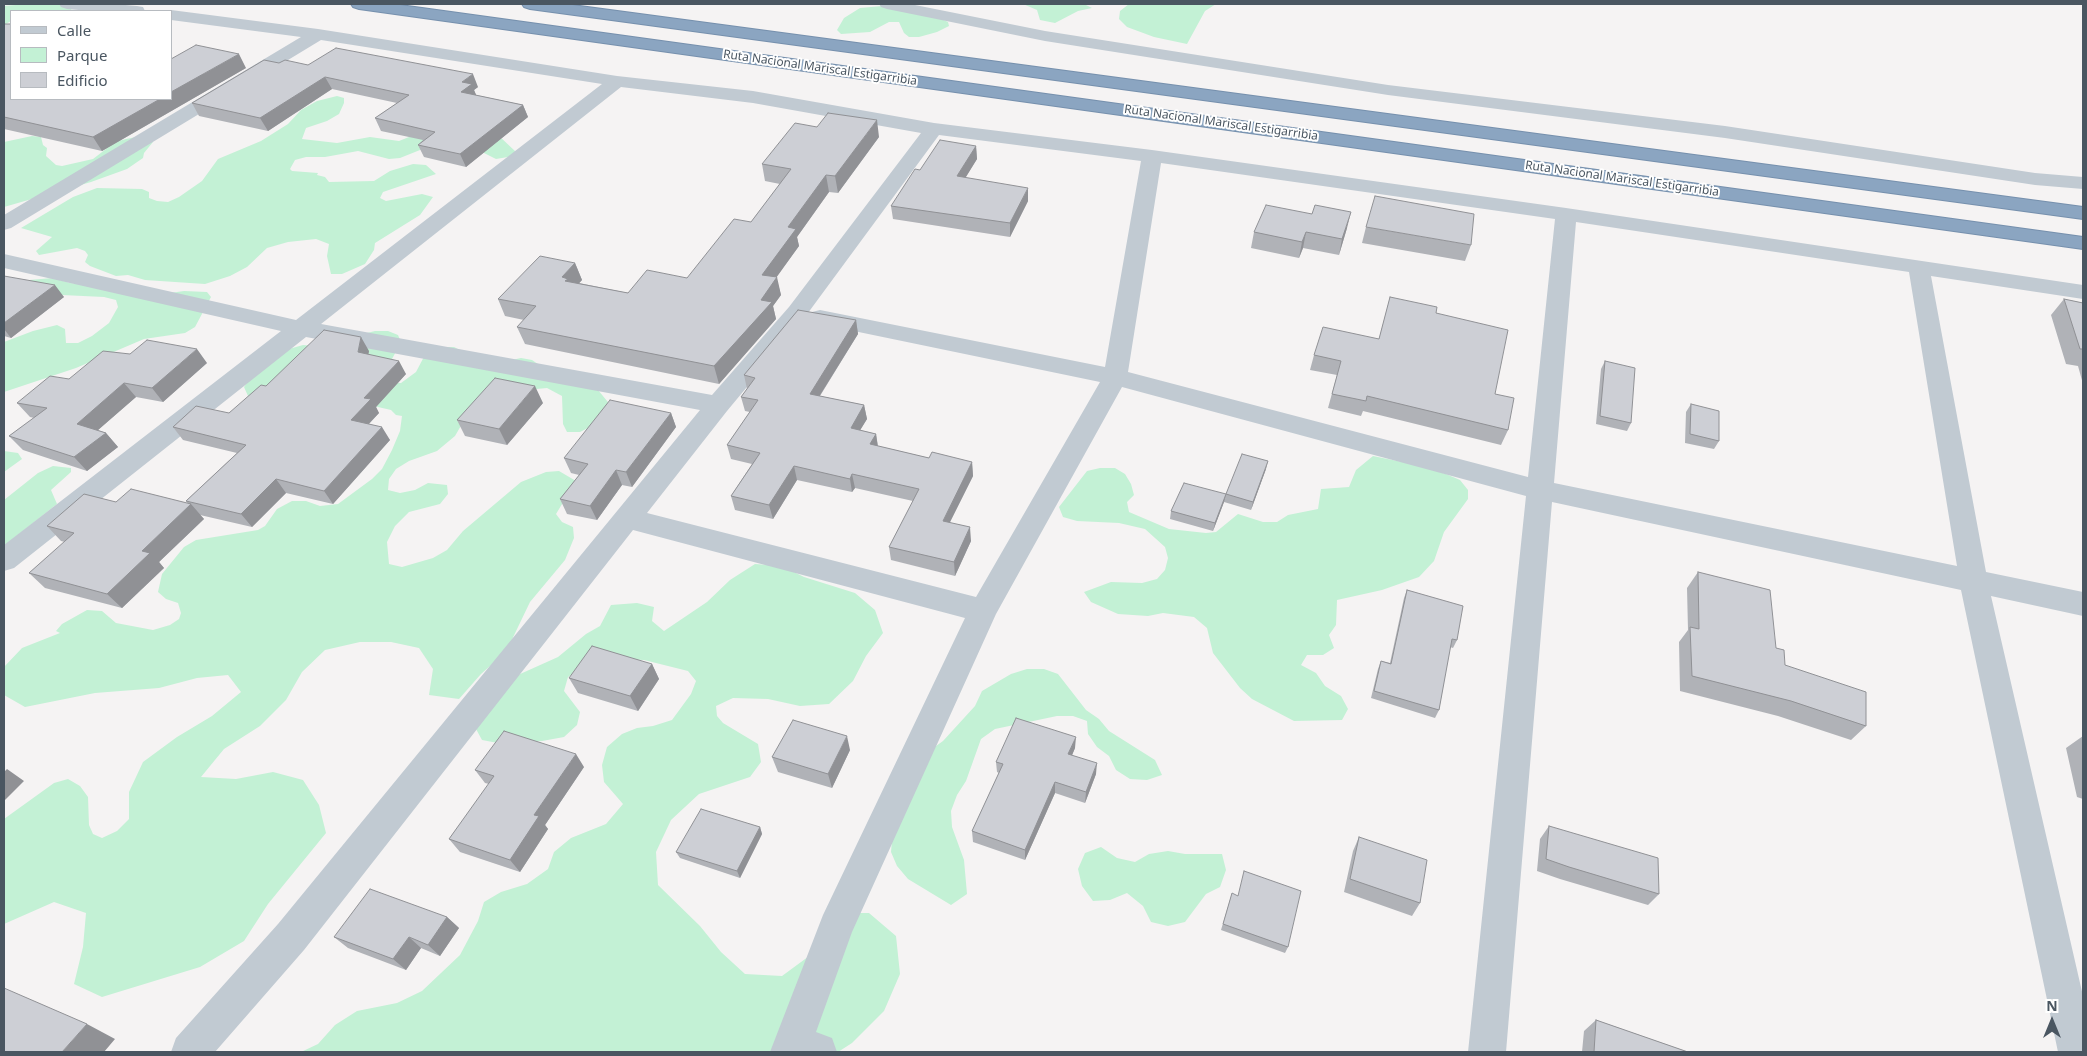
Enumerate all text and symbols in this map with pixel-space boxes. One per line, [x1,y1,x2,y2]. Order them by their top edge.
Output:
legend [10,10,172,100]
text: Calle [57,20,91,40]
text: Parque [57,45,107,65]
street label: Ruta Nacional Mariscal Estigarribia [722,47,918,89]
text: Edificio [57,70,108,90]
street label: Ruta Nacional Mariscal Estigarribia [1123,102,1319,144]
street label: Ruta Nacional Mariscal Estigarribia [1524,158,1720,200]
north arrow [2027,996,2077,1046]
text: N [2046,996,2058,1015]

